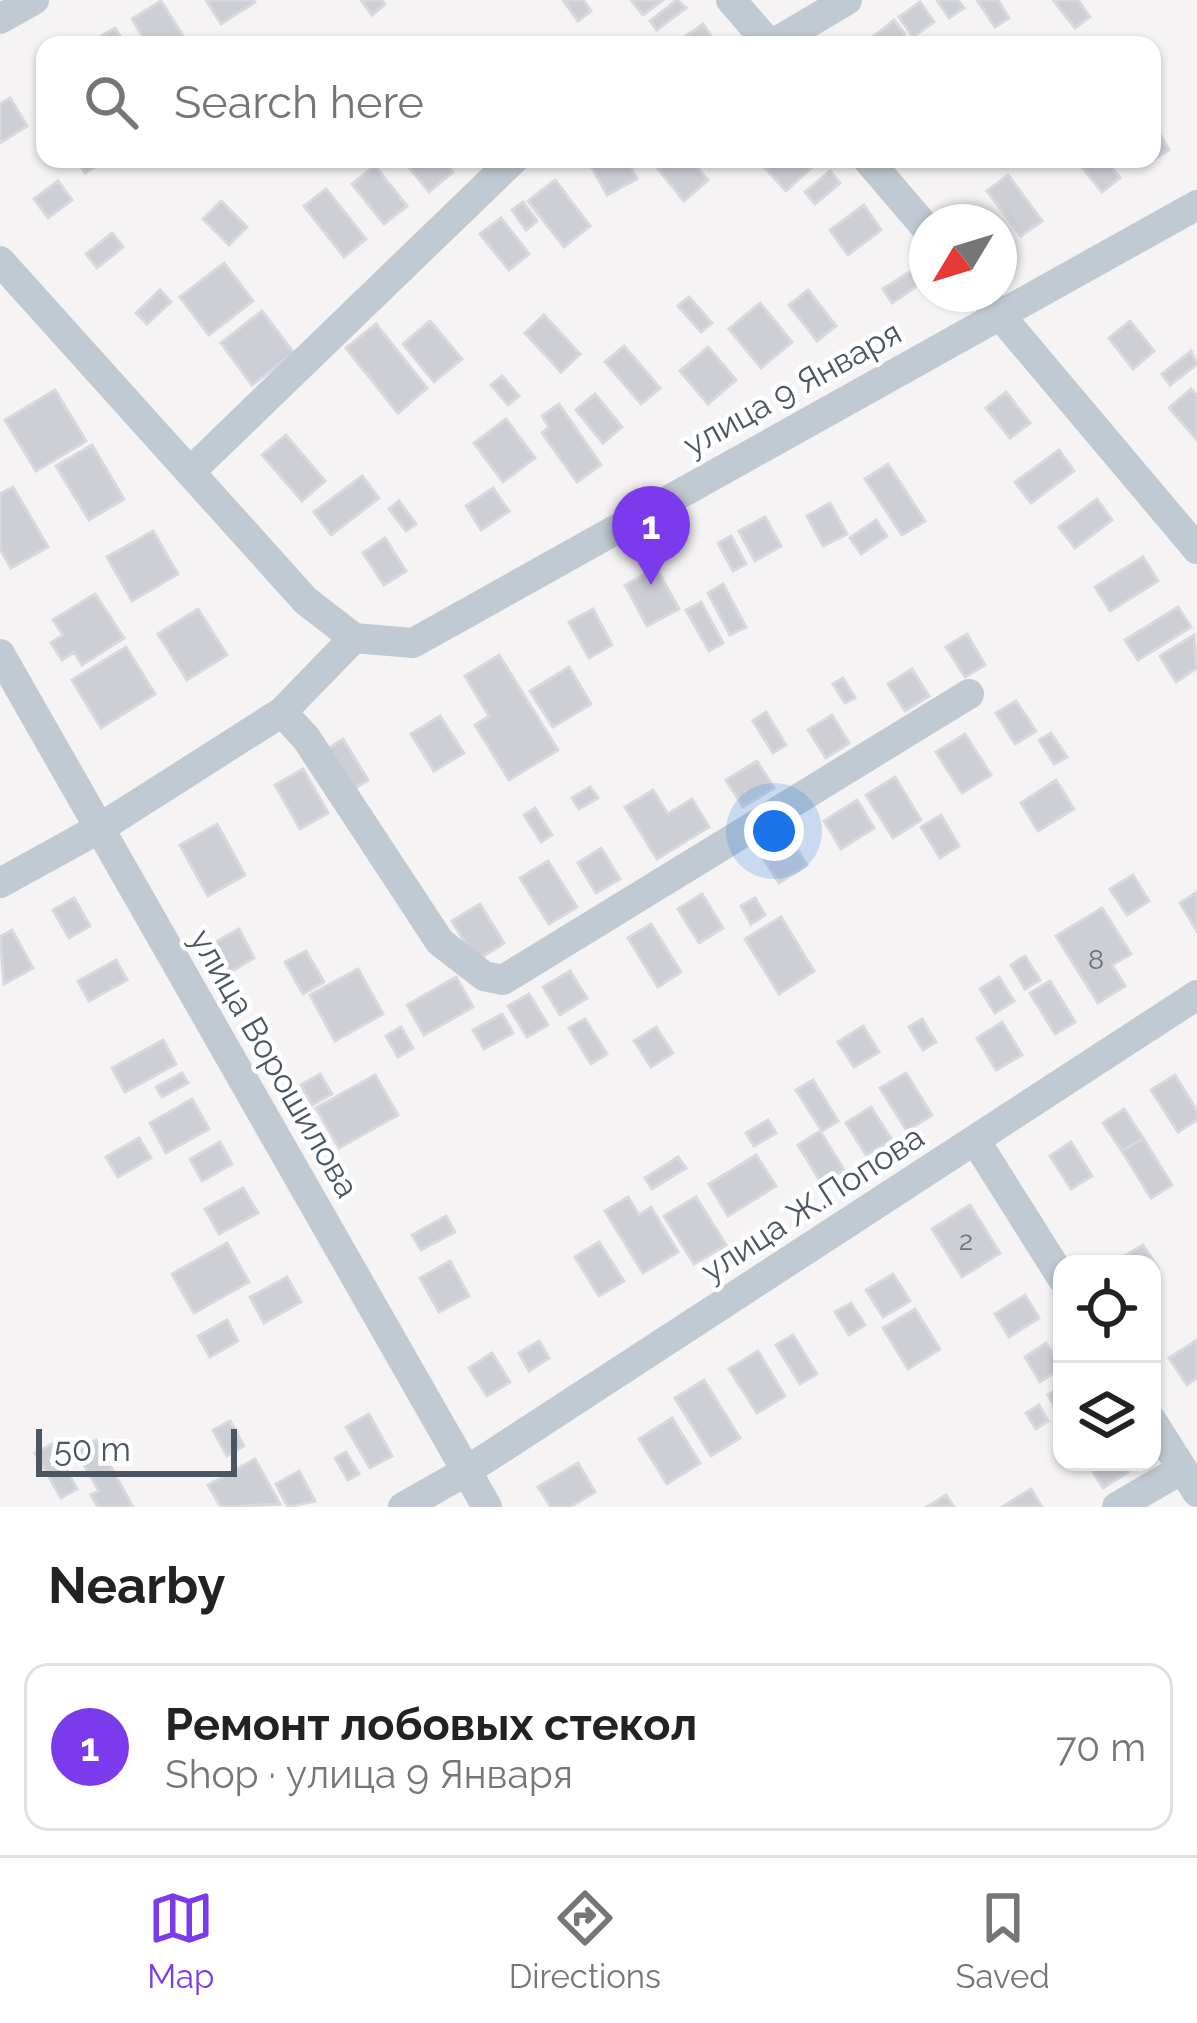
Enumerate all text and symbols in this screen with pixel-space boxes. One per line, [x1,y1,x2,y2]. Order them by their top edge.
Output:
search box [36,36,1161,168]
icon: search [78,69,144,135]
text: Search here [174,76,424,129]
north arrow [909,204,1017,312]
street label: улица 9 Января [677,313,908,464]
pin: 1 [612,486,690,585]
your location [744,801,804,861]
street label: улица Ворошилова [182,922,367,1204]
house number: 8 [1088,944,1104,975]
street label: улица Ж.Попова [694,1117,931,1290]
house number: 2 [959,1225,973,1256]
map controls [1053,1255,1161,1471]
button: locate [1053,1255,1161,1363]
button: layers [1053,1363,1161,1471]
scale bar [36,1423,237,1476]
text: 50 m [54,1430,131,1469]
text: Nearby [48,1555,225,1615]
text: Ремонт лобовых стекол [165,1698,697,1751]
text: 1 [80,1724,100,1770]
text: 70 m [1056,1724,1146,1770]
text: Shop · улица 9 Января [165,1751,573,1797]
tab: Map [147,1885,214,1996]
tab: Directions [509,1885,661,1996]
tab: Saved [955,1885,1050,1996]

